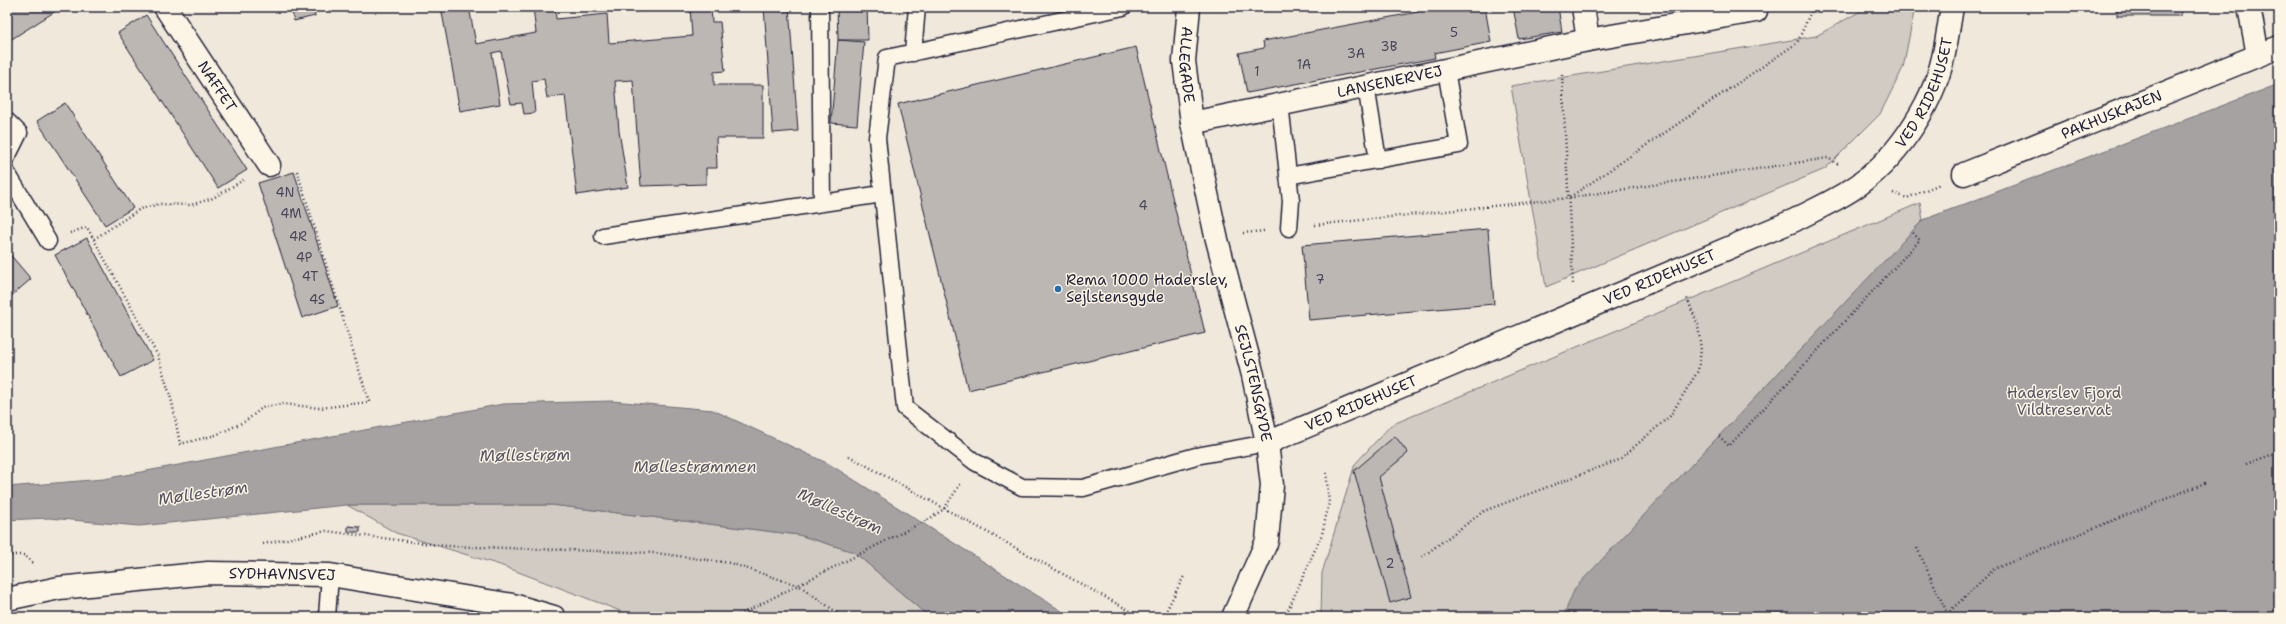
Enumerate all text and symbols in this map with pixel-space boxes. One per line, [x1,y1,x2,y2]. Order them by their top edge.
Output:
house number: 5 [1450,24,1458,41]
street label: ALLEGADE [1174,26,1199,104]
street label: VED RIDEHUSET [1891,36,1957,152]
house number: 3B [1381,38,1398,55]
house number: 3A [1347,45,1365,62]
house number: 1A [1297,56,1311,73]
street label: NAFFET [193,57,241,116]
street label: LANSENERVEJ [1335,61,1444,102]
house number: 1 [1254,63,1260,80]
street label: PAKHUSKAJEN [2058,85,2165,144]
house number: 4N [275,184,295,201]
house number: 4 [1138,197,1148,214]
house number: 4M [280,205,302,222]
house number: 4R [289,228,307,245]
street label: VED RIDEHUSET [1600,245,1719,310]
house number: 4P [296,249,312,266]
house number: 4T [302,268,318,285]
place label: Rema 1000 Haderslev, Sejlstensgyde [1066,270,1228,307]
house number: 7 [1315,271,1325,288]
marker: Rema 1000 Haderslev, Sejlstensgyde [1053,284,1063,294]
house number: 4S [309,291,325,308]
street label: SEJLSTENSGYDE [1230,322,1276,444]
street label: VED RIDEHUSET [1302,371,1420,436]
park label: Haderslev Fjord Vildtreservat [2007,383,2122,420]
water label: Møllestrøm [480,444,570,466]
water label: Møllestrømmen [633,456,757,477]
water label: Møllestrøm [157,476,249,510]
water label: Møllestrøm [794,483,886,539]
house number: 2 [1385,555,1395,572]
street label: SYDHAVNSVEJ [229,563,337,586]

